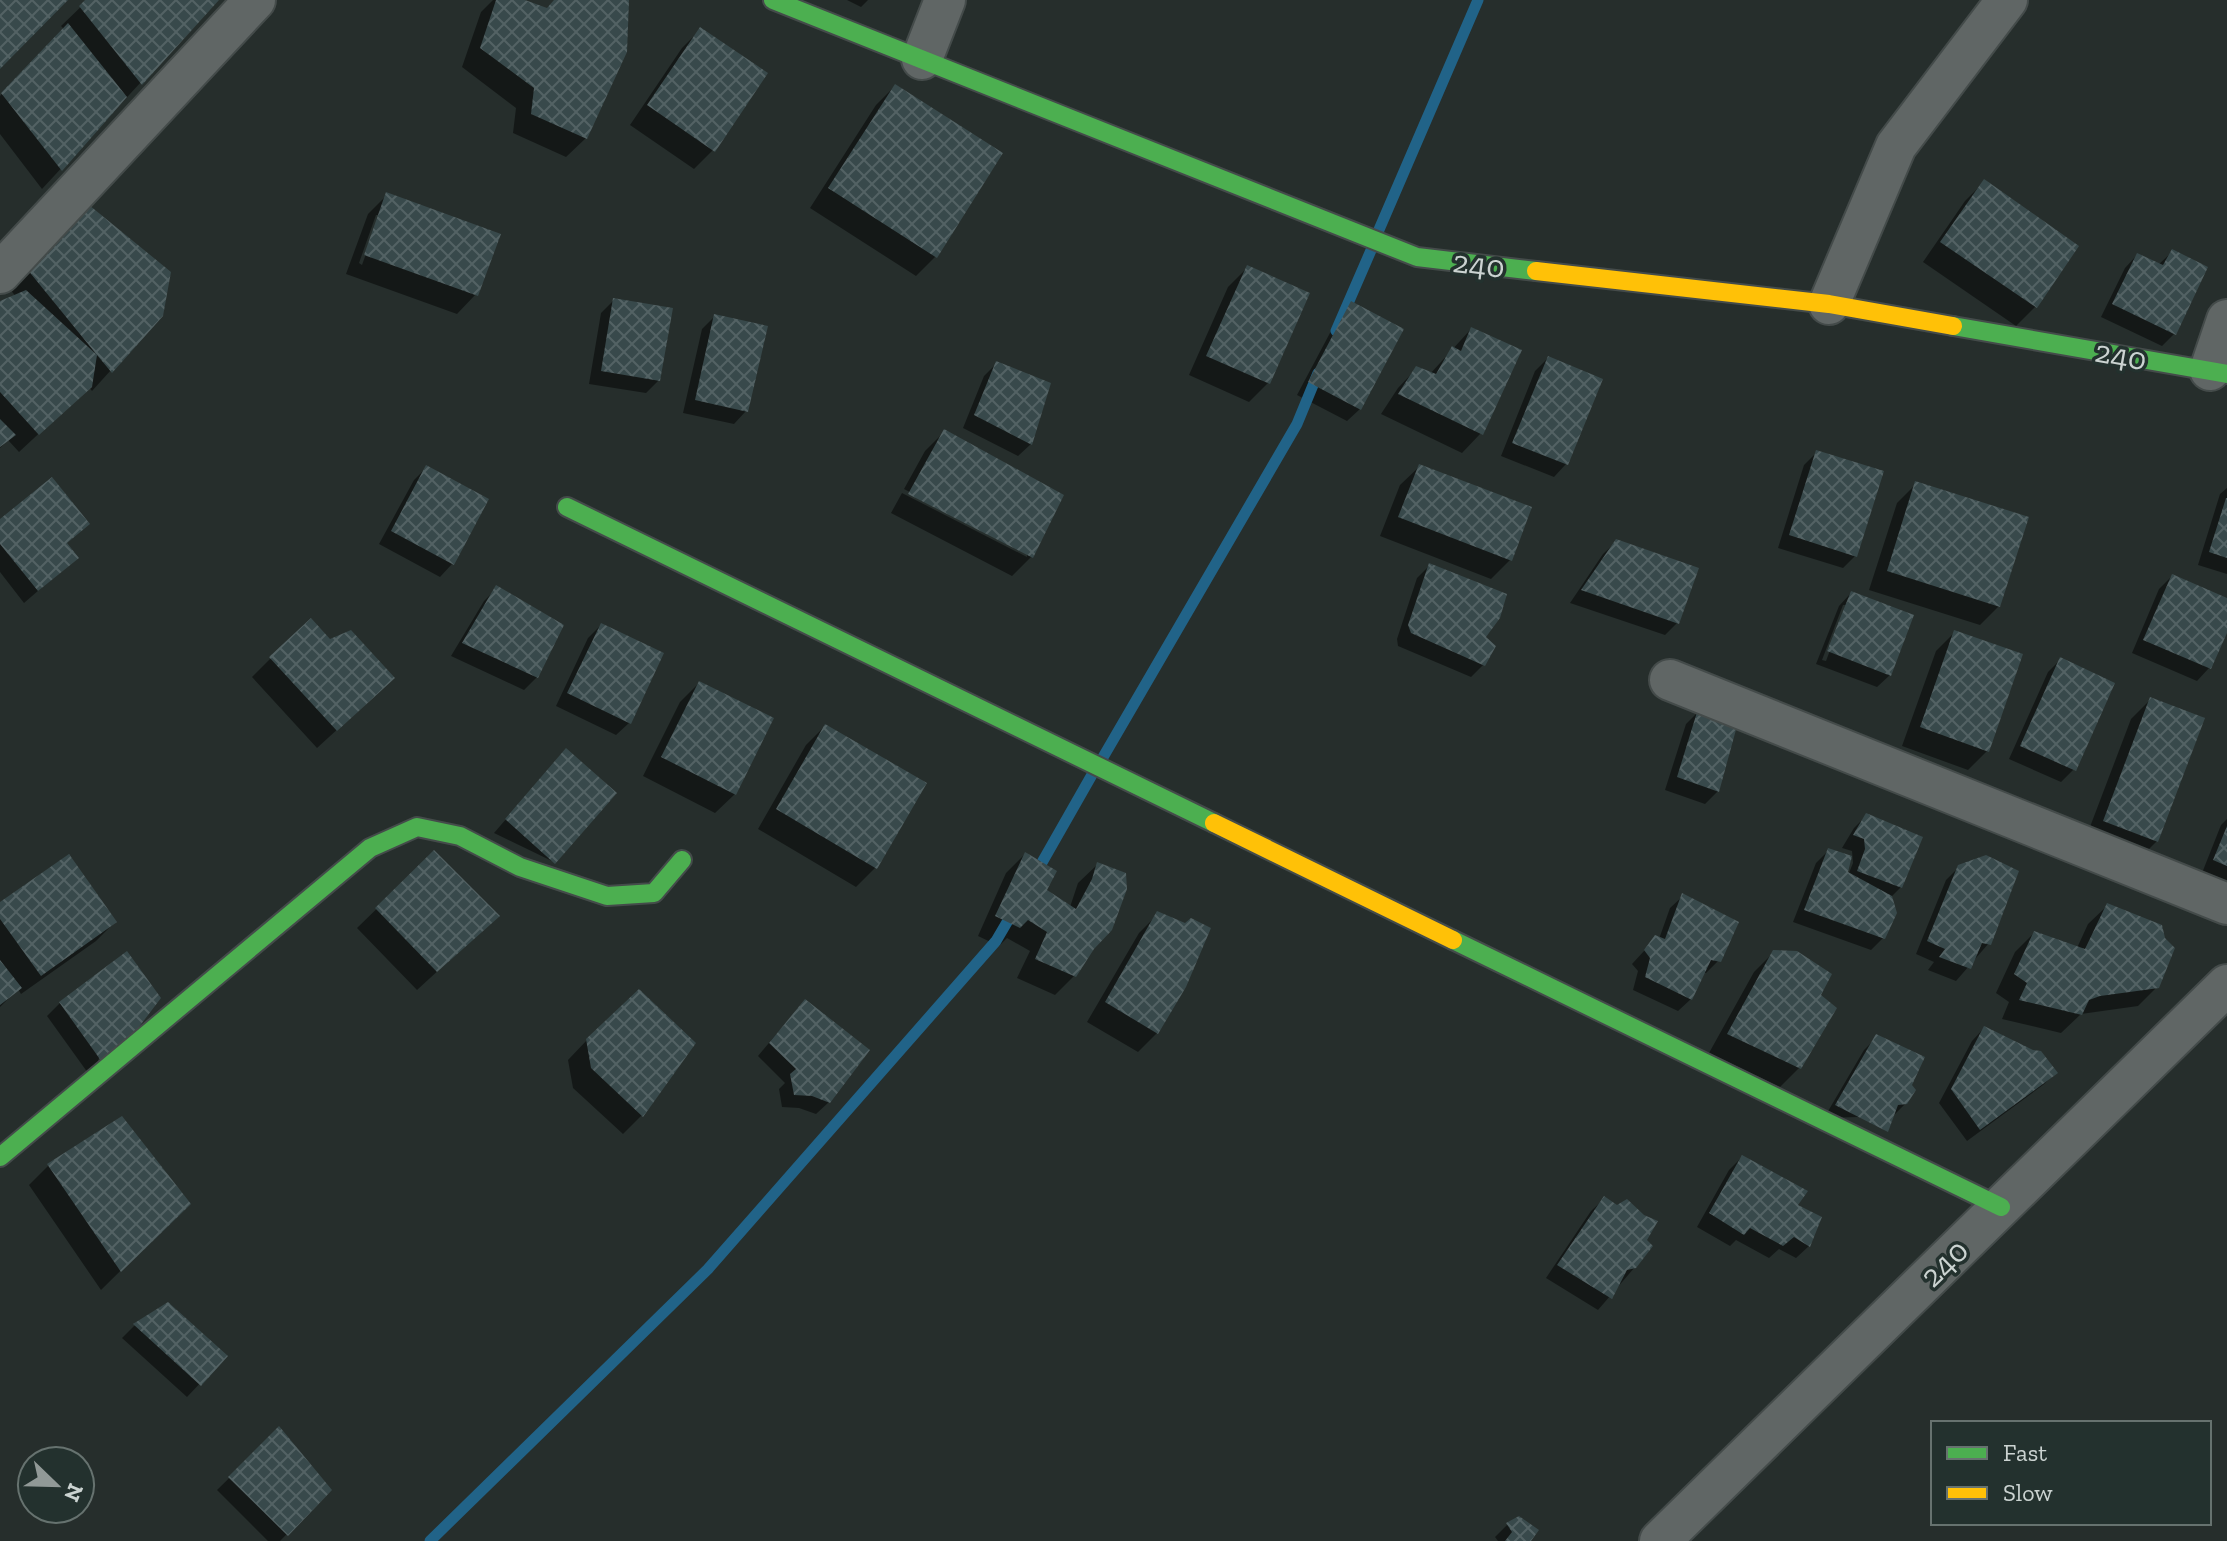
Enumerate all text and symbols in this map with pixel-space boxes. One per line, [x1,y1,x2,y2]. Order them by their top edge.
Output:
street label: 240 [1451,242,1507,286]
street label: 240 [2092,332,2150,378]
street label: 240 [1912,1231,1976,1295]
legend [1931,1421,2211,1525]
text: Fast [2003,1438,2047,1467]
north arrow [16,1445,96,1525]
text: Slow [2003,1478,2053,1507]
text: N [58,1480,90,1506]

